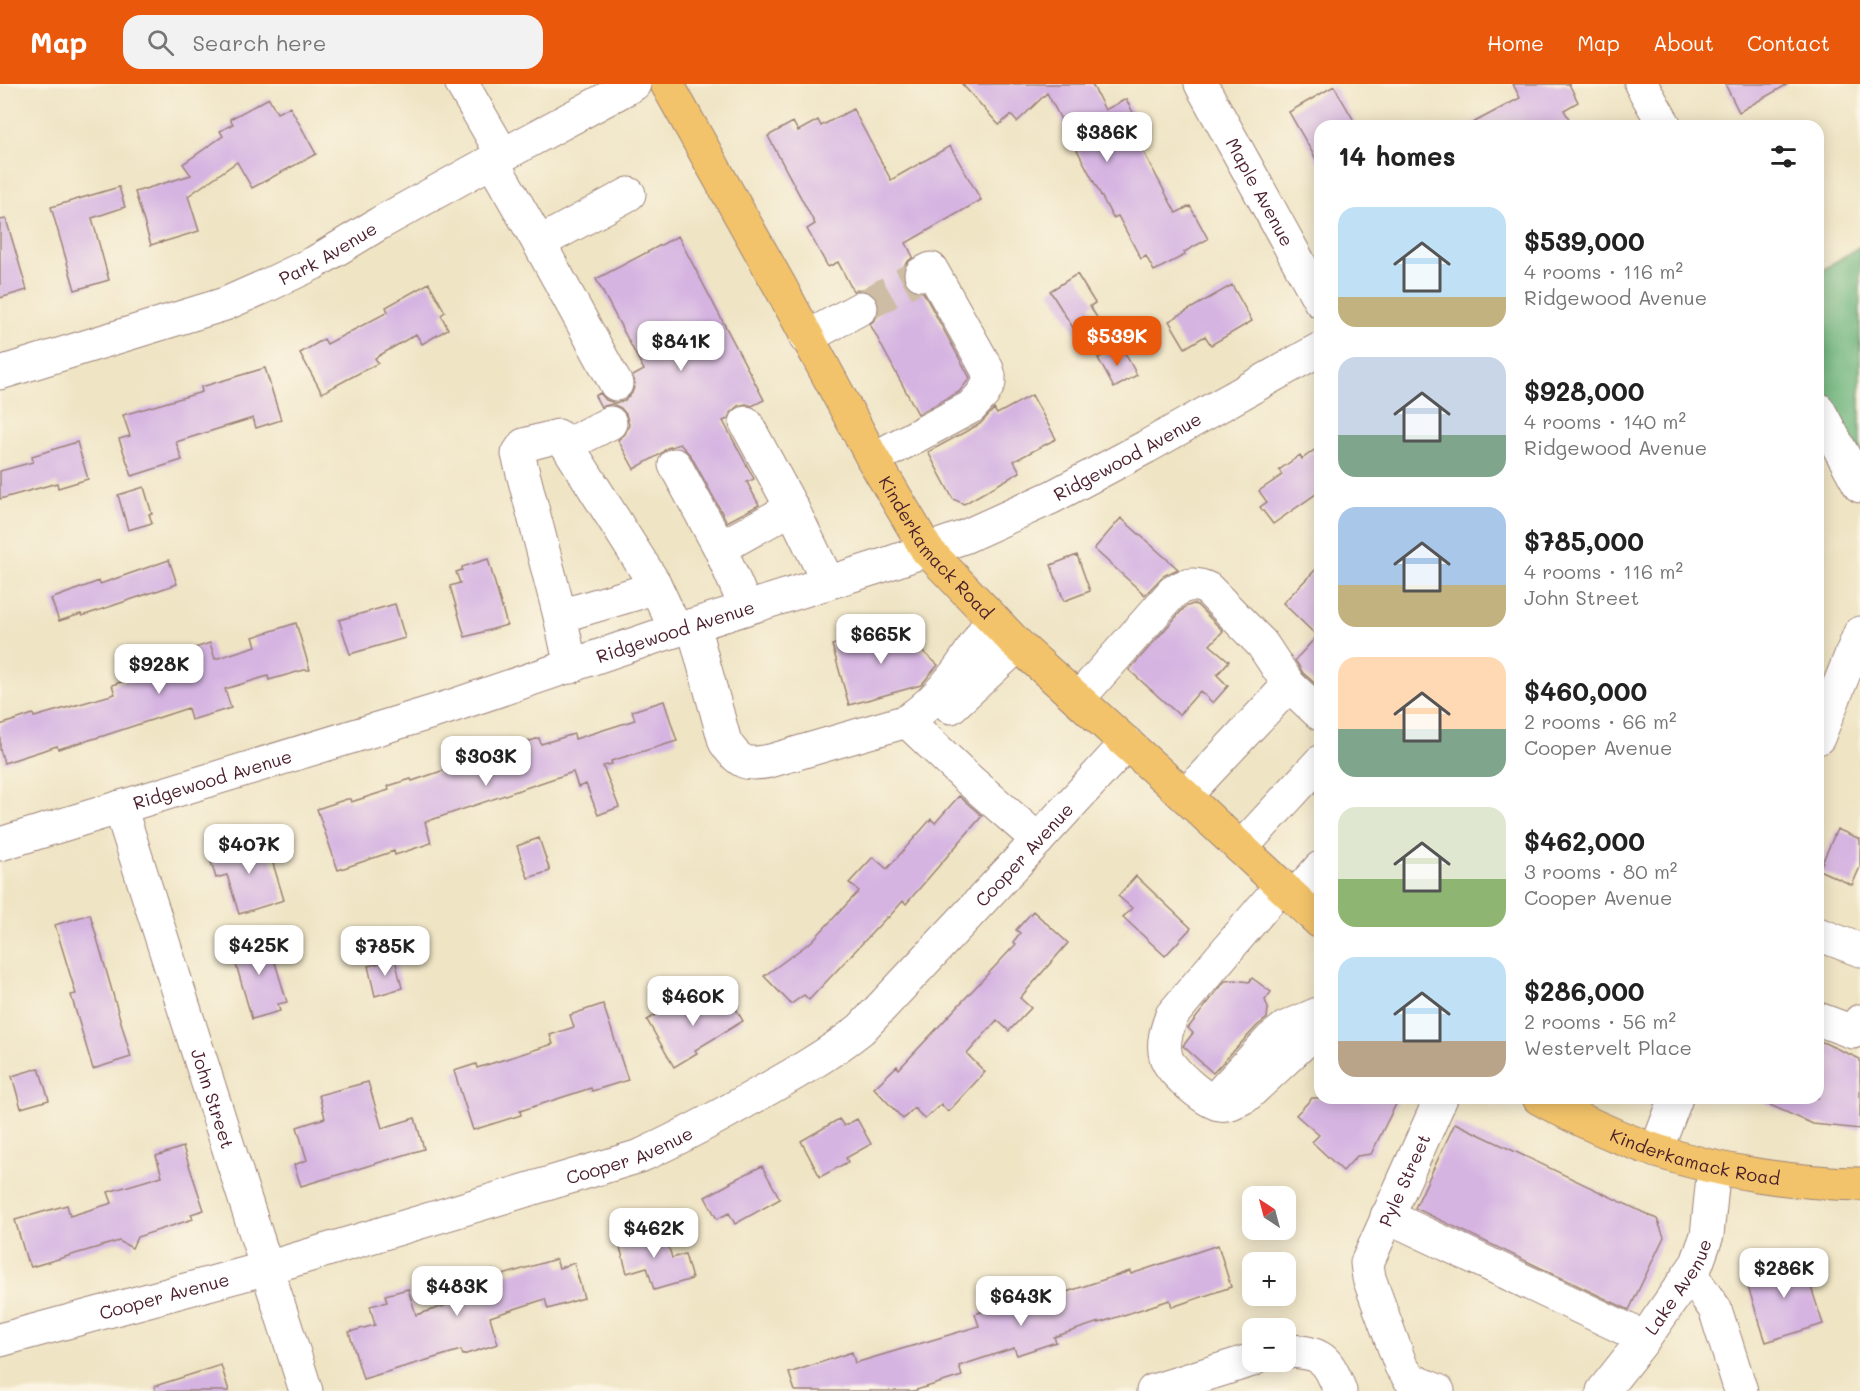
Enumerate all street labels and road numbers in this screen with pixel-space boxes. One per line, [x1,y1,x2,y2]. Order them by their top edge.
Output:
street label: Maple Avenue [1221,133,1300,250]
street label: Park Avenue [275,216,381,290]
street label: Ridgewood Avenue [1049,406,1206,506]
street label: Kinderkamack Road [874,471,999,624]
street label: Ridgewood Avenue [593,595,757,668]
street label: Ridgewood Avenue [130,744,295,815]
street label: Cooper Avenue [970,797,1078,912]
street label: John Street [186,1045,240,1152]
street label: Cooper Avenue [563,1121,697,1190]
street label: Kinderkamack Road [1607,1122,1782,1190]
street label: Pyle Street [1373,1130,1435,1230]
street label: Lake Avenue [1639,1236,1717,1339]
street label: Cooper Avenue [96,1267,232,1325]

